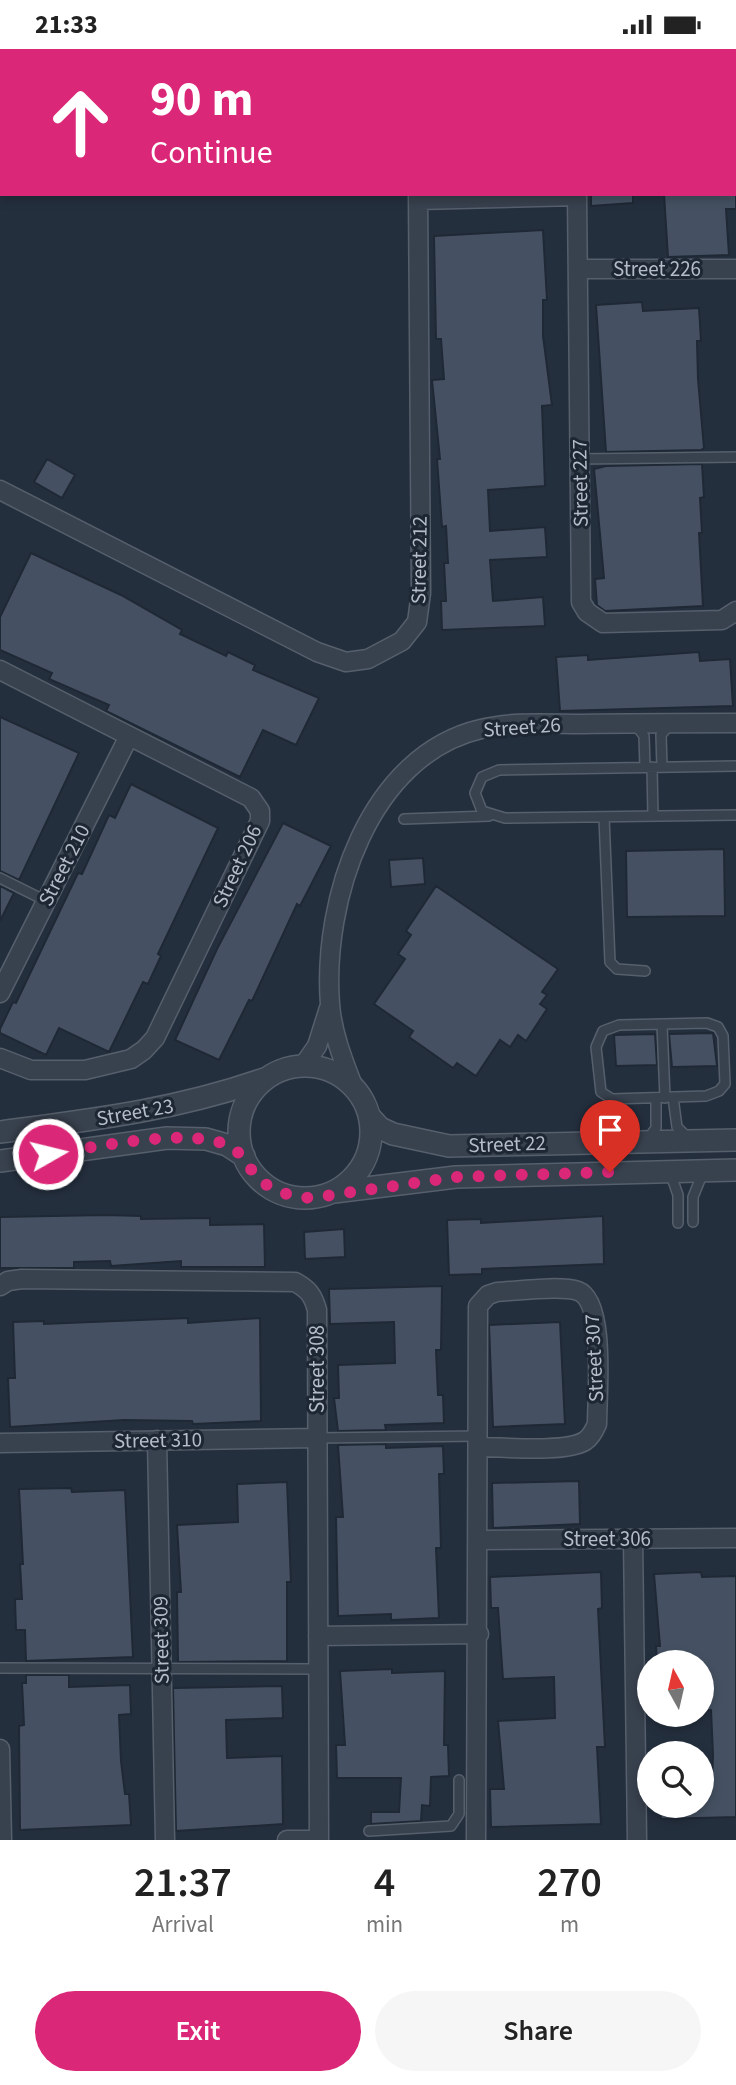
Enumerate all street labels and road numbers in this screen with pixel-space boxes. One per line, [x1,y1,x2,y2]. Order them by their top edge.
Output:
street label: Street 226 [613,254,701,284]
street label: Street 227 [564,439,596,527]
street label: Street 212 [403,516,435,604]
street label: Street 26 [482,709,562,745]
street label: Street 210 [31,819,97,911]
street label: Street 206 [205,820,269,912]
street label: Street 23 [94,1090,176,1134]
street label: Street 22 [468,1128,546,1160]
street label: Street 307 [577,1313,611,1403]
street label: Street 308 [302,1325,332,1413]
street label: Street 310 [114,1424,202,1456]
street label: Street 306 [563,1524,651,1554]
street label: Street 309 [145,1596,177,1684]

